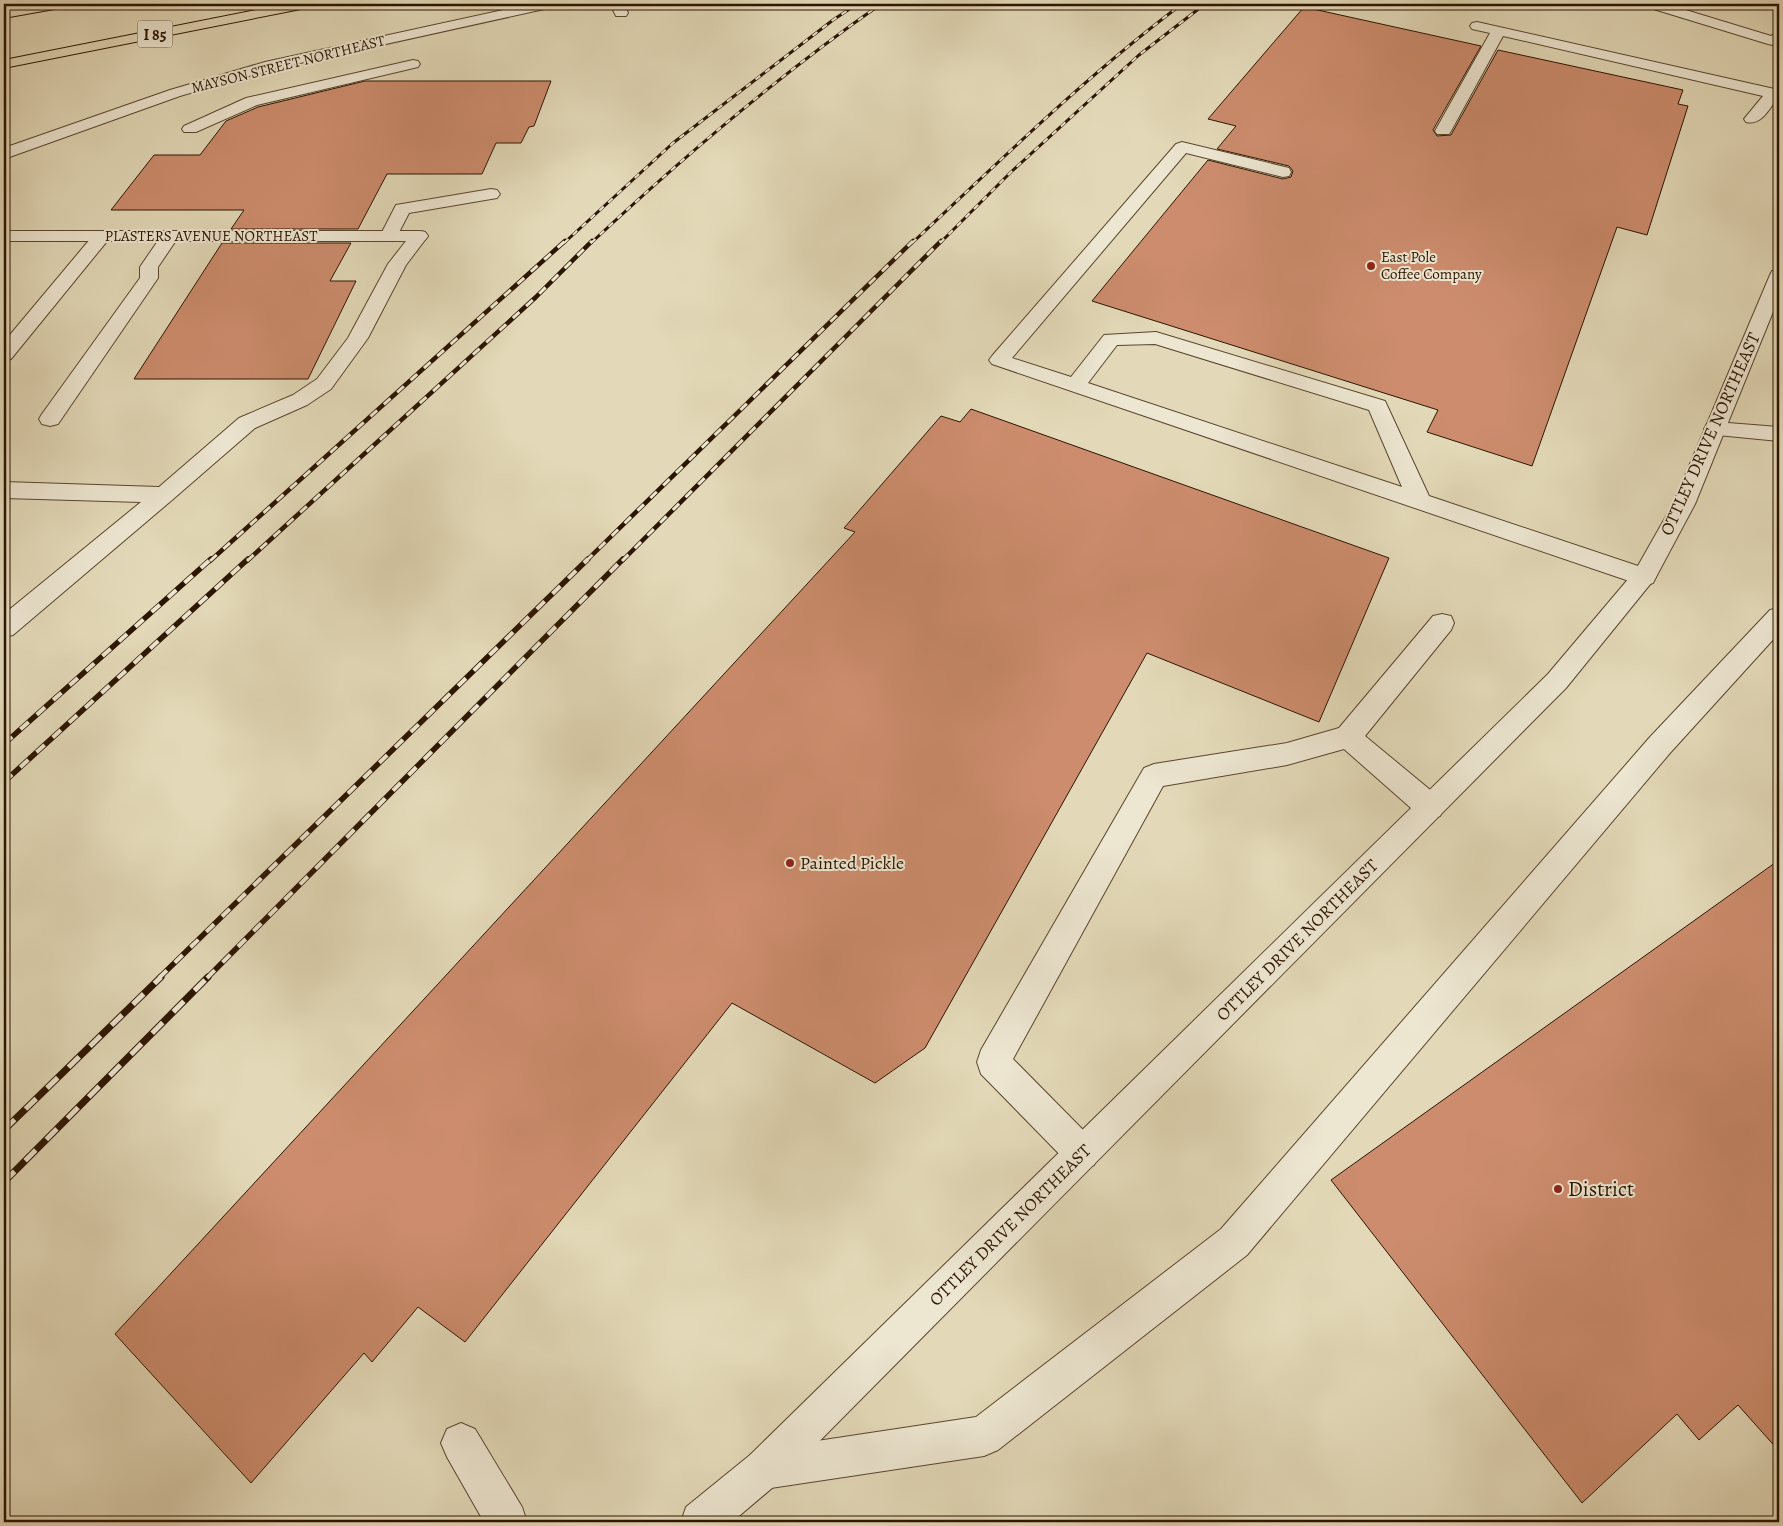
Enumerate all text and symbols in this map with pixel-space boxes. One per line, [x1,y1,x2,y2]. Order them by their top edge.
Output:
road number: I 85 [138,20,172,48]
street label: MAYSON STREET NORTHEAST [189,30,388,98]
street label: PLASTERS AVENUE NORTHEAST [105,226,318,246]
place label: East Pole Coffee Company [1381,247,1482,284]
marker: East Pole Coffee Company [1365,260,1377,272]
street label: OTTLEY DRIVE NORTHEAST [1654,329,1766,539]
place label: Painted Pickle [800,851,904,875]
street label: OTTLEY DRIVE NORTHEAST [1211,854,1383,1026]
marker: Painted Pickle [784,857,796,869]
street label: OTTLEY DRIVE NORTHEAST [924,1139,1096,1311]
place label: District [1568,1175,1634,1203]
marker: District [1552,1183,1564,1195]

